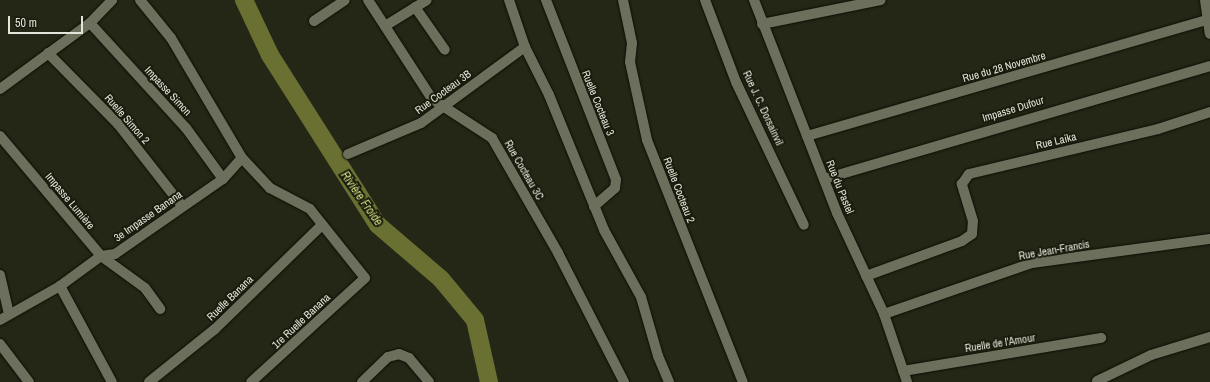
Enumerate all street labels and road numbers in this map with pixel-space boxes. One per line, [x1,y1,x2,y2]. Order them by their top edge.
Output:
street label: Rue du 28 Novembre [961,49,1047,85]
street label: Impasse Simon [142,64,194,118]
street label: Rue Cocteau 3B [412,67,474,117]
street label: Ruelle Cocteau 3 [579,68,617,138]
street label: Rue J. C. Dorsainvil [740,69,786,147]
street label: Ruelle Simon 2 [102,91,152,147]
street label: Impasse Dufour [981,93,1045,125]
street label: Rue Laika [1034,130,1078,152]
street label: Rue Cocteau 3C [502,138,546,202]
street label: Ruelle Cocteau 2 [660,155,698,225]
street label: Rue du Pastel [823,158,857,216]
street label: Impasse Lumière [43,170,97,232]
street label: 3e Impasse Banana [111,188,185,244]
street label: Rue Jean-Francis [1018,237,1090,263]
street label: Ruelle Banana [204,273,256,323]
street label: 1re Ruelle Banana [269,291,333,351]
street label: Ruelle de l'Amour [964,331,1036,355]

